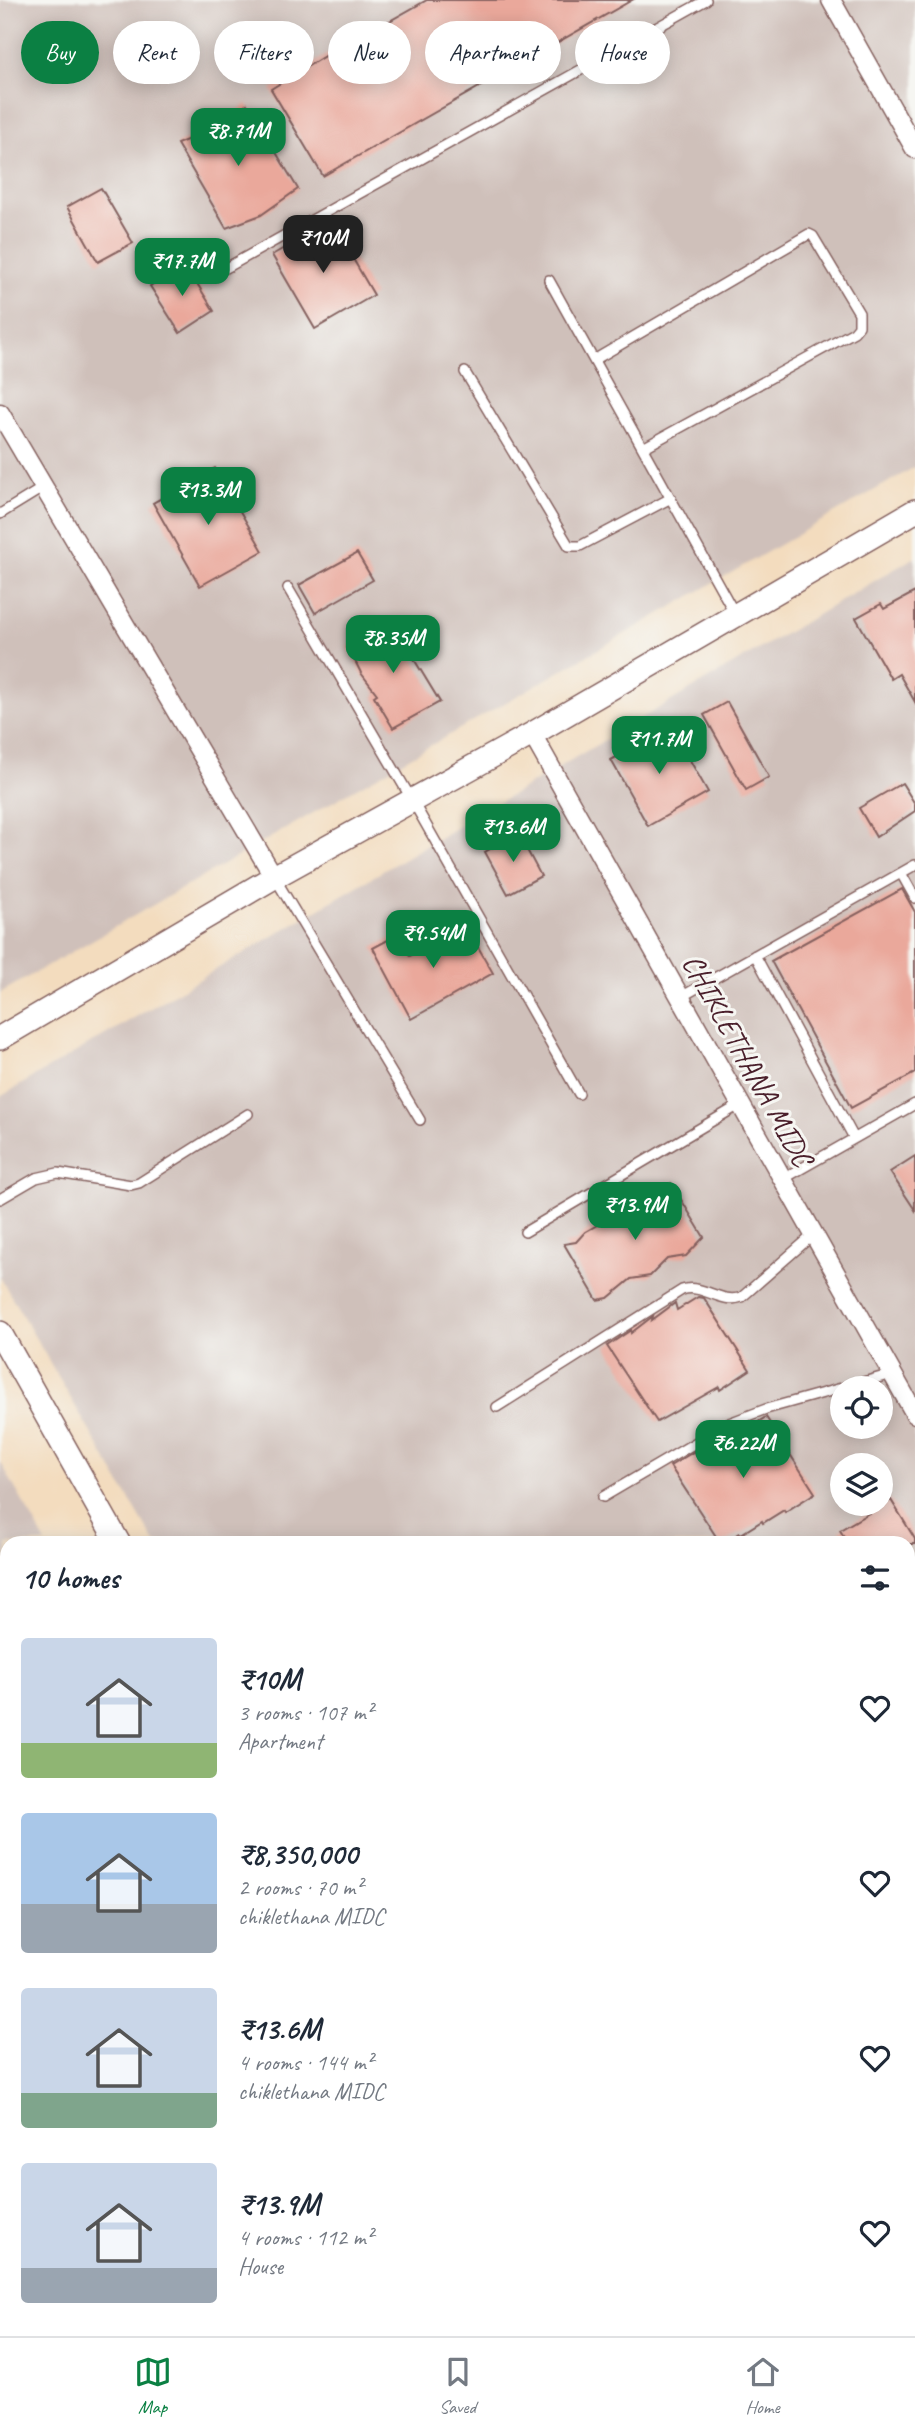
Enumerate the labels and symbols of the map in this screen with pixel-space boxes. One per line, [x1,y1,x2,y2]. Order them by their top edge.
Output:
pin: ₹8.71M [181,108,295,168]
pin: ₹10M [282,216,364,275]
pin: ₹17.7M [125,238,239,298]
pin: ₹13.3M [151,468,265,527]
pin: ₹8.35M [336,616,450,675]
pin: ₹11.7M [602,716,716,776]
pin: ₹13.6M [456,804,570,864]
pin: ₹9.54M [376,911,490,970]
street label: CHIKLETHANA MIDC [674,947,823,1175]
pin: ₹13.9M [578,1182,692,1242]
pin: ₹6.22M [686,1420,800,1480]

